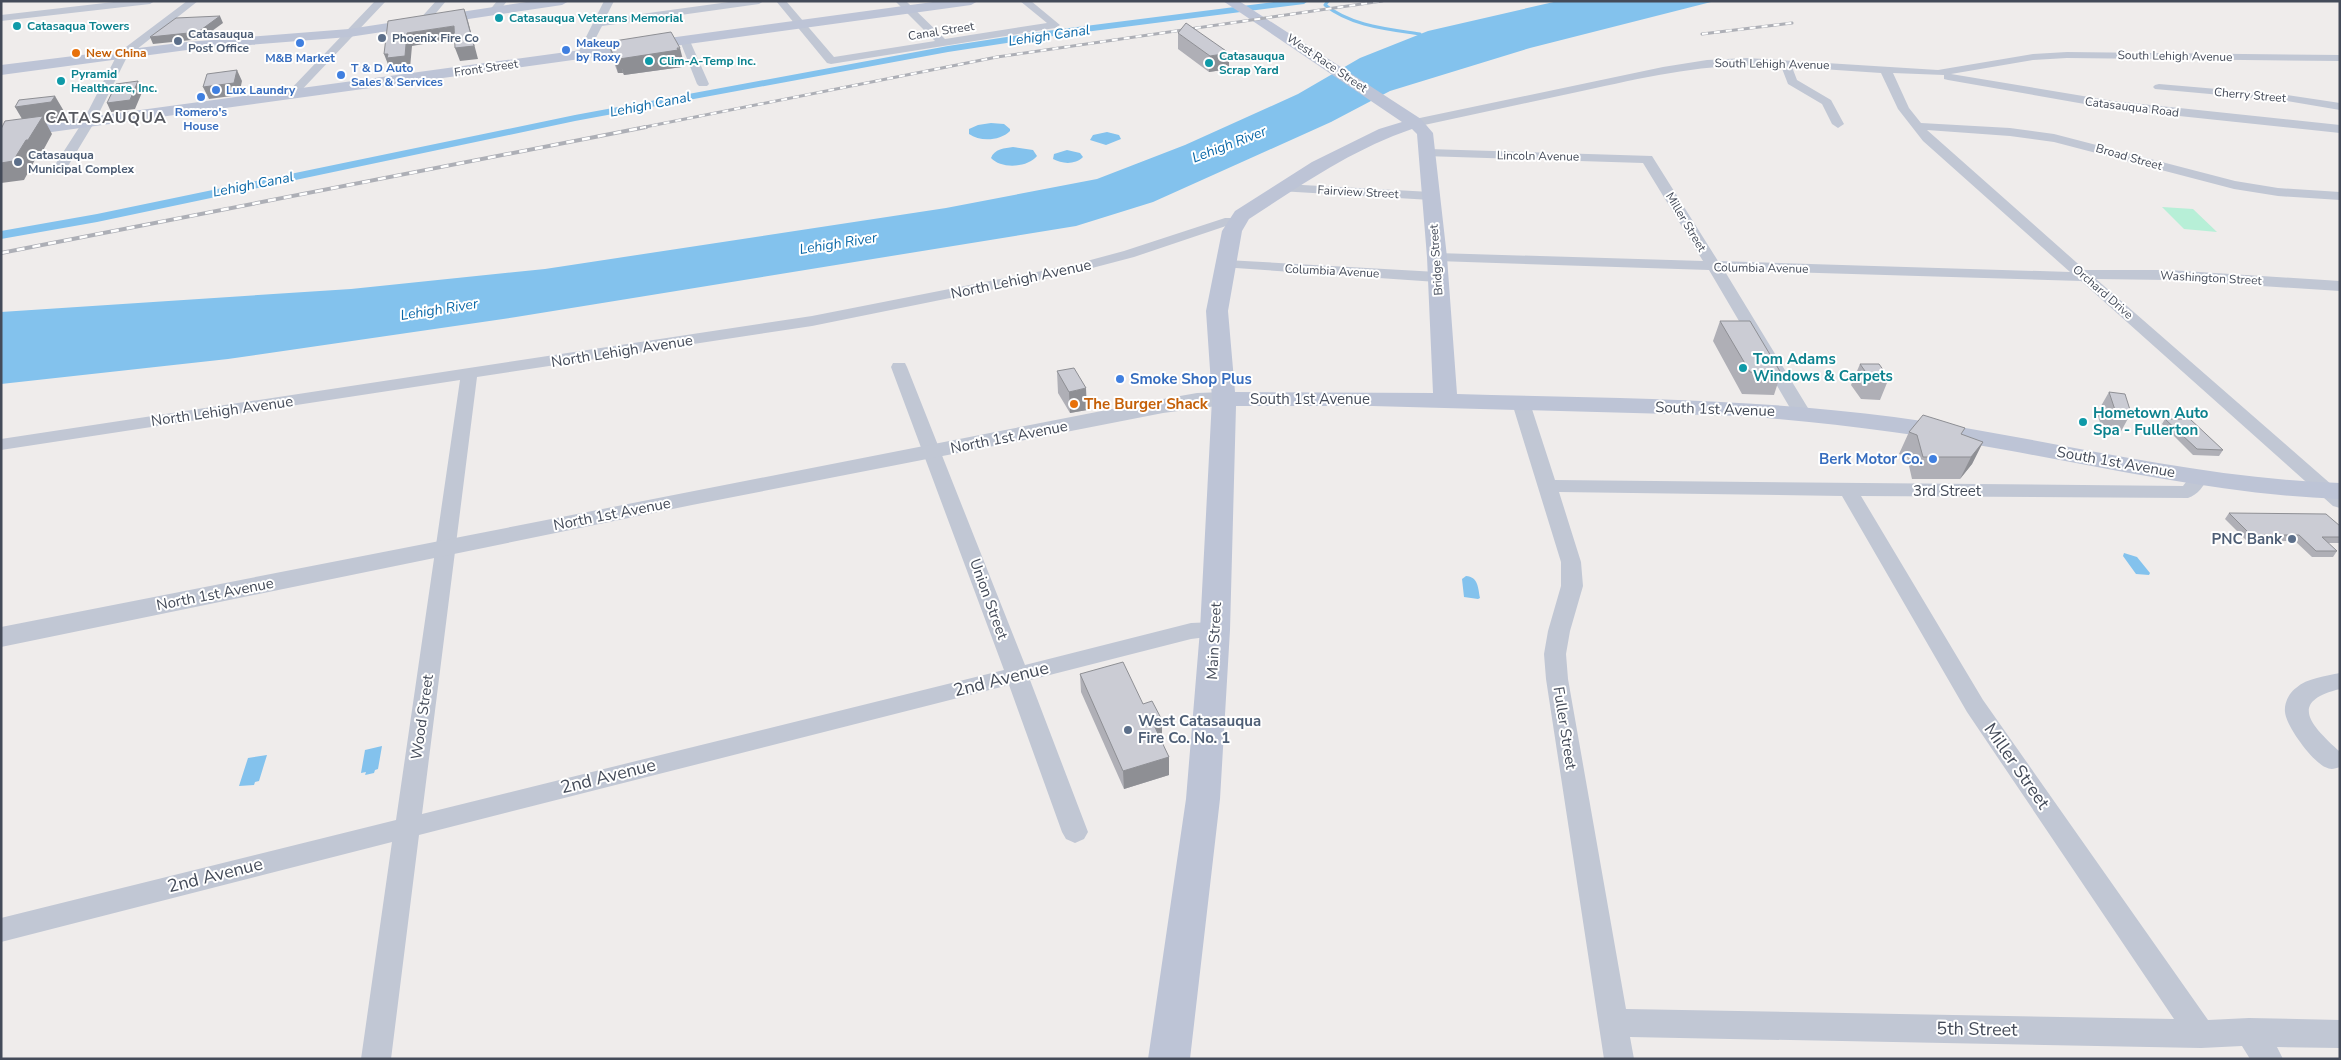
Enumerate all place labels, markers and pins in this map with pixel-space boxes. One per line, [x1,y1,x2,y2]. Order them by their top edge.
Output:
place label: Catasauqua Veterans Memorial [509,10,683,26]
marker: Catasauqua Veterans Memorial [493,12,505,24]
place label: Catasaqua Towers [27,18,130,34]
marker: Catasaqua Towers [11,20,23,32]
place label: Catasauqua Post Office [188,26,254,56]
place label: Phoenix Fire Co [392,30,479,46]
marker: Phoenix Fire Co [376,32,388,44]
marker: Catasauqua Post Office [172,35,184,47]
place label: Makeup by Roxy [576,35,621,65]
marker: M&B Market [294,37,306,49]
marker: Makeup by Roxy [560,44,572,56]
place label: New China [86,45,147,61]
marker: New China [70,47,82,59]
place label: Catasauqua Scrap Yard [1219,48,1285,78]
place label: M&B Market [265,50,335,66]
place label: Clim-A-Temp Inc. [659,53,756,69]
marker: Clim-A-Temp Inc. [643,55,655,67]
marker: Catasauqua Scrap Yard [1203,57,1215,69]
place label: T & D Auto Sales & Services [351,60,443,90]
place label: Pyramid Healthcare, Inc. [71,66,157,96]
marker: T & D Auto Sales & Services [335,69,347,81]
marker: Pyramid Healthcare, Inc. [55,75,67,87]
place label: Lux Laundry [226,82,296,98]
marker: Lux Laundry [210,84,222,96]
marker: Romero's House [195,91,207,103]
place label: Romero's House [175,104,227,134]
place label: Catasauqua Municipal Complex [28,147,135,177]
marker: Catasauqua Municipal Complex [12,156,24,168]
place label: Tom Adams Windows & Carpets [1753,349,1893,386]
marker: Tom Adams Windows & Carpets [1737,362,1749,374]
place label: Smoke Shop Plus [1130,369,1252,389]
marker: Smoke Shop Plus [1114,373,1126,385]
place label: The Burger Shack [1084,394,1209,414]
marker: The Burger Shack [1068,398,1080,410]
place label: Hometown Auto Spa - Fullerton [2093,403,2209,440]
marker: Hometown Auto Spa - Fullerton [2077,416,2089,428]
place label: Berk Motor Co. [1819,449,1923,469]
marker: Berk Motor Co. [1927,453,1939,465]
place label: PNC Bank [2211,529,2283,549]
marker: PNC Bank [2286,533,2298,545]
place label: West Catasauqua Fire Co. No. 1 [1138,711,1261,748]
marker: West Catasauqua Fire Co. No. 1 [1122,724,1134,736]

